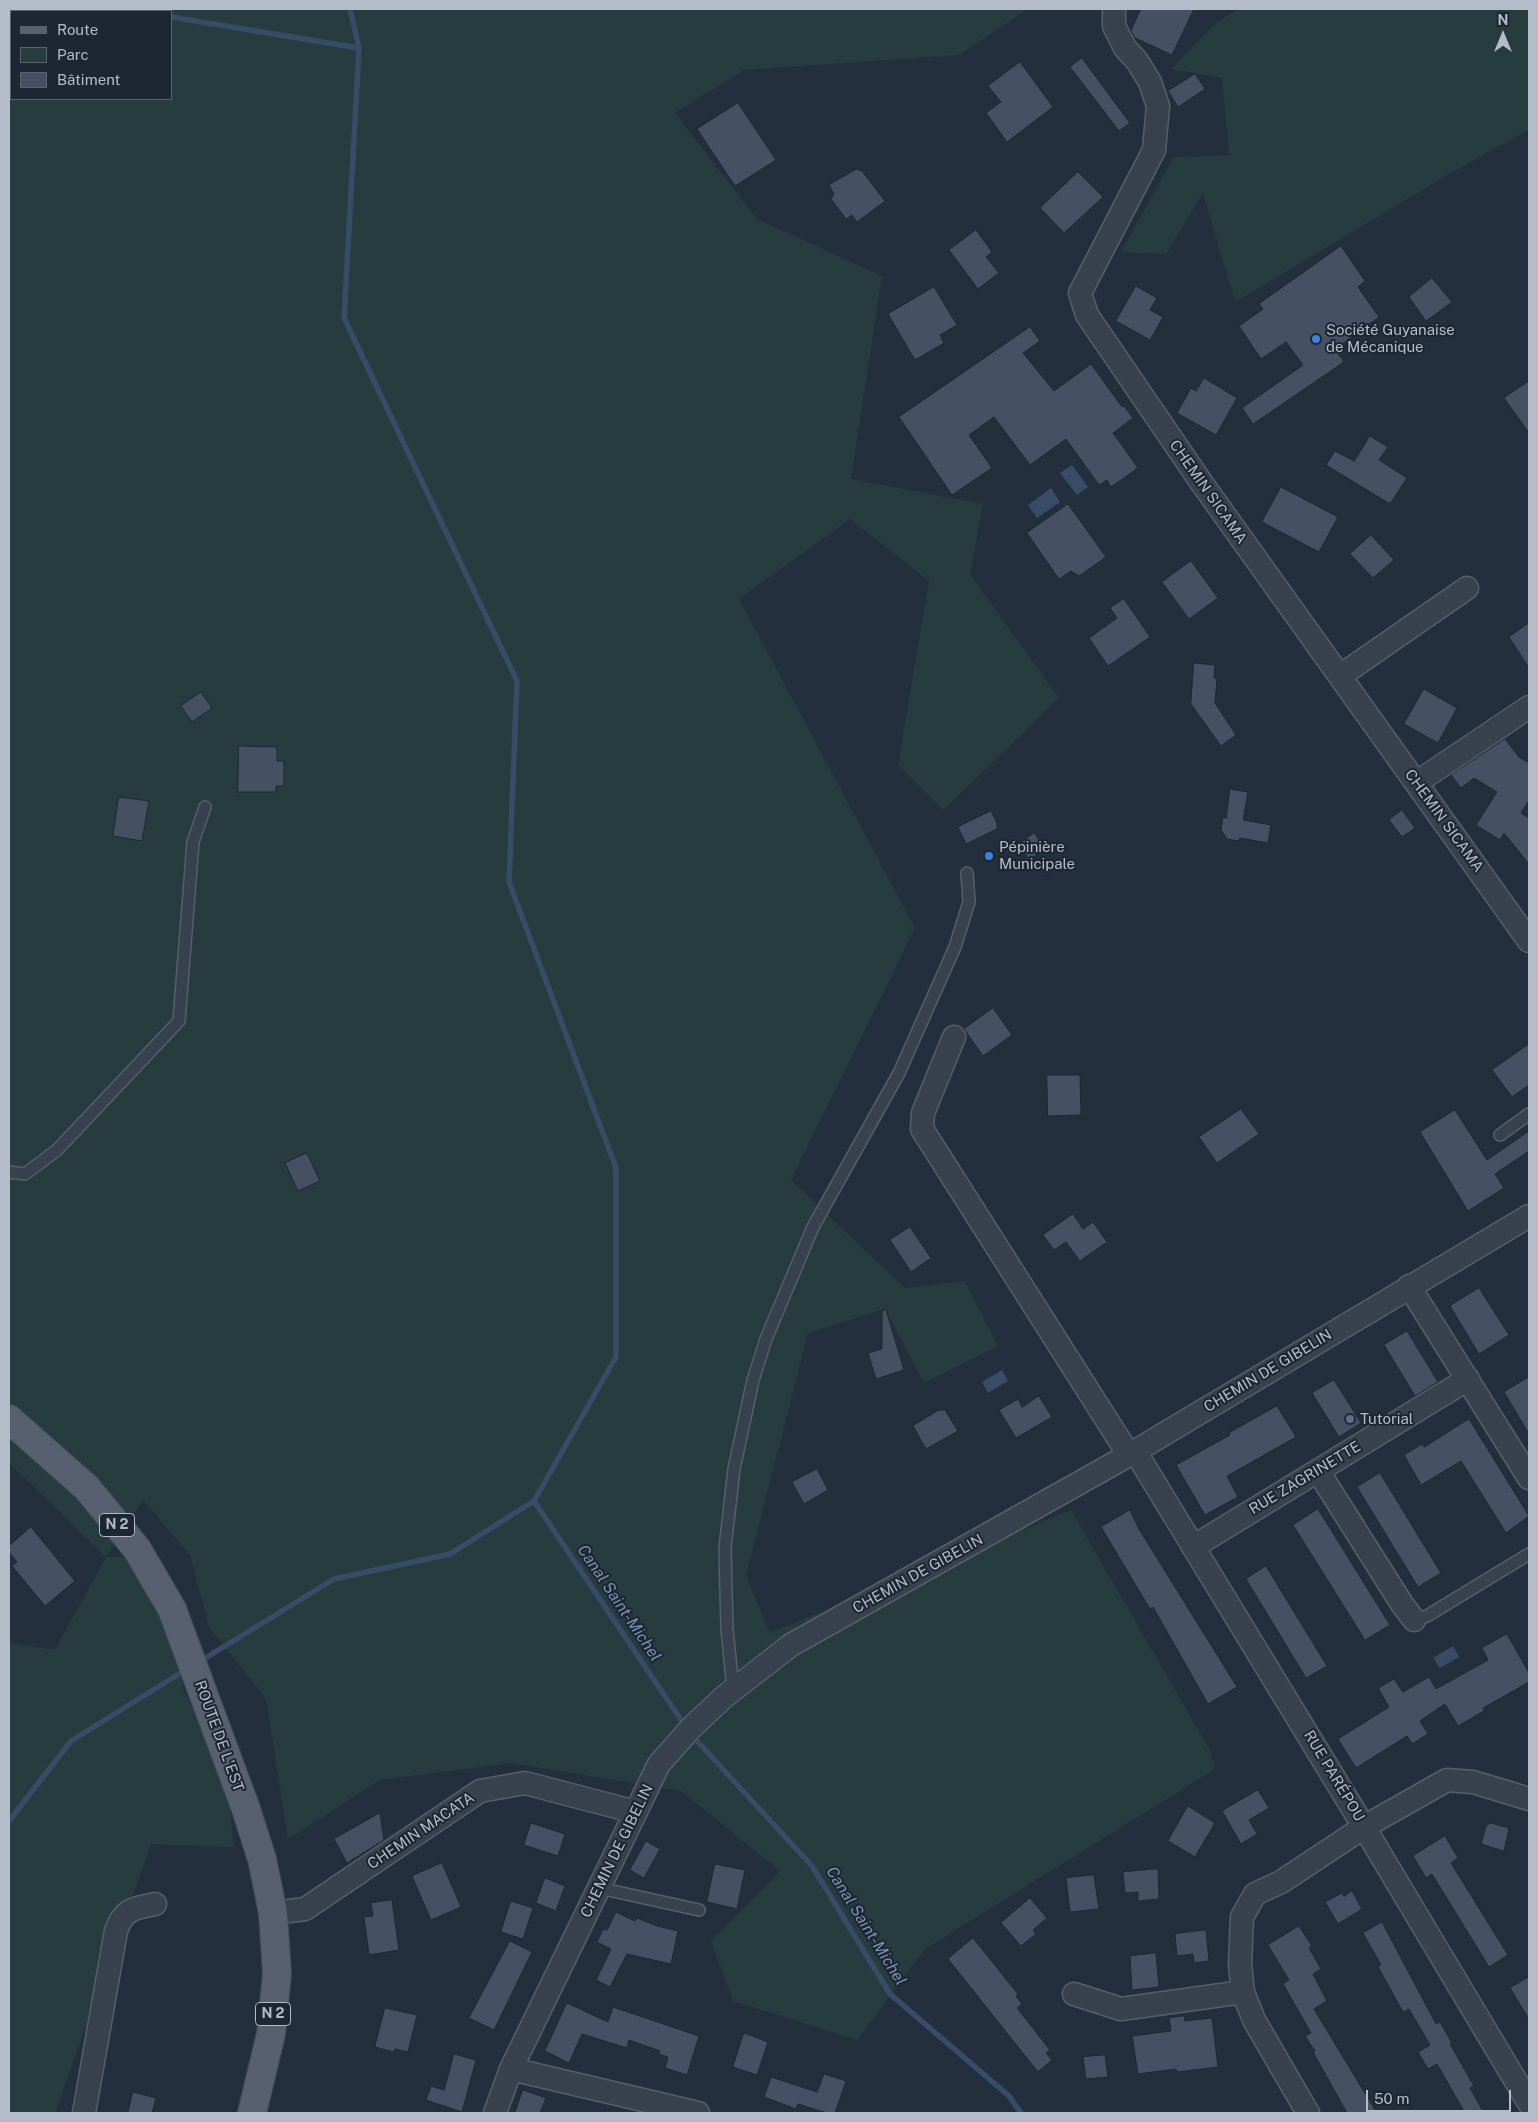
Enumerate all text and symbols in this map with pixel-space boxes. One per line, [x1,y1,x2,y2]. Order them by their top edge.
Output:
legend [10,10,172,100]
north arrow [1478,10,1528,60]
text: N [1498,12,1508,28]
text: Route [57,21,98,38]
text: Parc [57,46,89,63]
text: Bâtiment [57,71,120,88]
place label: Société Guyanaise de Mécanique [1326,321,1455,356]
marker: Société Guyanaise de Mécanique [1310,333,1322,345]
street label: CHEMIN SICAMA [1165,437,1251,547]
street label: CHEMIN SICAMA [1401,766,1487,876]
place label: Pépinière Municipale [999,838,1075,873]
marker: Pépinière Municipale [983,850,995,862]
street label: CHEMIN DE GIBELIN [1201,1326,1335,1416]
place label: Tutorial [1360,1410,1413,1428]
marker: Tutorial [1344,1413,1356,1425]
street label: RUE ZAGRINETTE [1246,1438,1364,1518]
road number: N 2 [100,1514,134,1536]
street label: CHEMIN DE GIBELIN [850,1531,986,1617]
water label: Canal Saint-Michel [573,1541,665,1665]
street label: ROUTE DE L'EST [191,1678,247,1794]
street label: RUE PARÉPOU [1300,1727,1368,1825]
street label: CHEMIN DE GIBELIN [577,1781,657,1921]
street label: CHEMIN MACATA [364,1789,478,1873]
water label: Canal Saint-Michel [822,1863,910,1989]
road number: N 2 [256,2002,290,2026]
scale bar [1368,2080,1513,2112]
text: 50 m [1374,2090,1409,2107]

